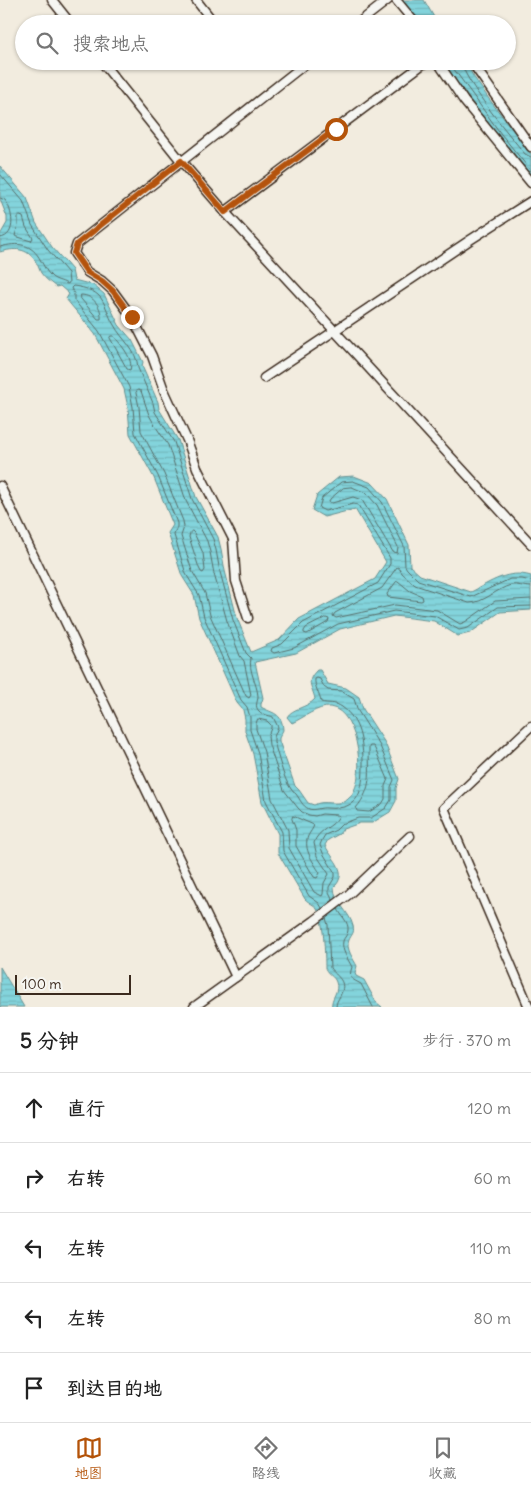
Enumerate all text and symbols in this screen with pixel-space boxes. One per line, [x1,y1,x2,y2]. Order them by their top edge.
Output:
search box [15,15,516,70]
icon: search [33,29,61,57]
text: 搜索地点 [73,31,149,55]
route start [325,118,348,141]
route end [121,306,144,329]
scale bar [15,972,131,995]
text: 100 m [22,975,62,993]
text: 5 分钟 [20,1027,79,1054]
text: 步行 · 370 m [423,1030,511,1050]
icon: ahead [20,1094,48,1122]
text: 直行 [67,1096,105,1120]
text: 120 m [468,1098,511,1118]
icon: right [20,1164,48,1192]
text: 右转 [67,1166,105,1190]
text: 60 m [473,1168,511,1188]
icon: left [20,1234,48,1262]
text: 左转 [67,1236,105,1260]
text: 110 m [470,1238,511,1258]
icon: left [20,1304,48,1332]
text: 左转 [67,1306,105,1330]
text: 80 m [473,1308,511,1328]
icon: arrive [20,1374,48,1402]
text: 到达目的地 [67,1376,162,1400]
tab: 地图 [75,1434,103,1482]
tab: 路线 [252,1434,280,1482]
tab: 收藏 [429,1434,457,1482]

